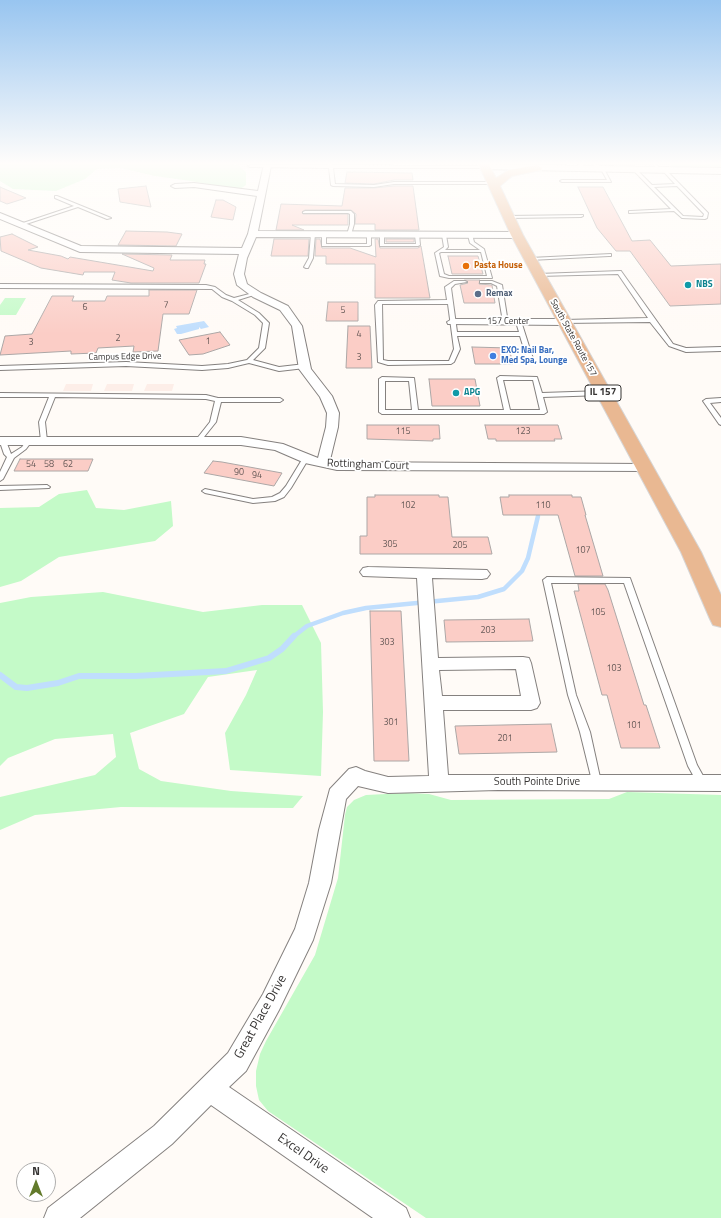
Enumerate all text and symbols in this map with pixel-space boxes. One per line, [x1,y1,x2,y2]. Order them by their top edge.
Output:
marker: Pasta House [461,261,471,271]
place label: Pasta House [474,261,523,271]
marker: NBS [683,280,693,290]
place label: NBS [696,280,713,290]
marker: Remax [473,289,483,299]
place label: Remax [486,289,513,299]
street label: South State Route 157 [547,298,599,378]
house number: 7 [163,301,169,311]
house number: 6 [82,303,88,313]
house number: 5 [340,306,346,316]
street label: 157 Center [487,317,529,327]
house number: 4 [356,330,362,340]
house number: 2 [115,334,121,344]
house number: 1 [205,337,211,347]
house number: 3 [28,338,34,348]
place label: EXO: Nail Bar, Med Spa, Lounge [501,346,567,367]
street label: Campus Edge Drive [88,351,162,363]
marker: EXO: Nail Bar, Med Spa, Lounge [488,351,498,361]
house number: 3 [356,353,362,363]
road number: IL 157 [585,385,621,401]
marker: APG [451,388,461,398]
place label: APG [464,388,480,398]
house number: 115 [395,427,411,437]
house number: 123 [515,427,531,437]
street label: Rottingham Court [327,457,409,473]
house number: 54 [26,460,36,470]
house number: 58 [44,460,54,470]
house number: 62 [63,460,73,470]
house number: 90 [234,468,244,478]
house number: 94 [252,471,262,481]
house number: 102 [400,501,416,511]
house number: 110 [535,501,551,511]
house number: 305 [382,540,398,550]
house number: 205 [452,541,468,551]
house number: 107 [575,546,591,556]
house number: 105 [590,608,606,618]
house number: 203 [480,626,496,636]
house number: 303 [379,638,395,648]
house number: 103 [606,664,622,674]
house number: 301 [383,718,399,728]
house number: 101 [626,721,642,731]
house number: 201 [497,734,513,744]
street label: South Pointe Drive [494,775,580,789]
street label: Great Place Drive [232,972,290,1062]
street label: Excel Drive [274,1131,332,1177]
north arrow [16,1162,56,1202]
text: N [32,1163,40,1179]

